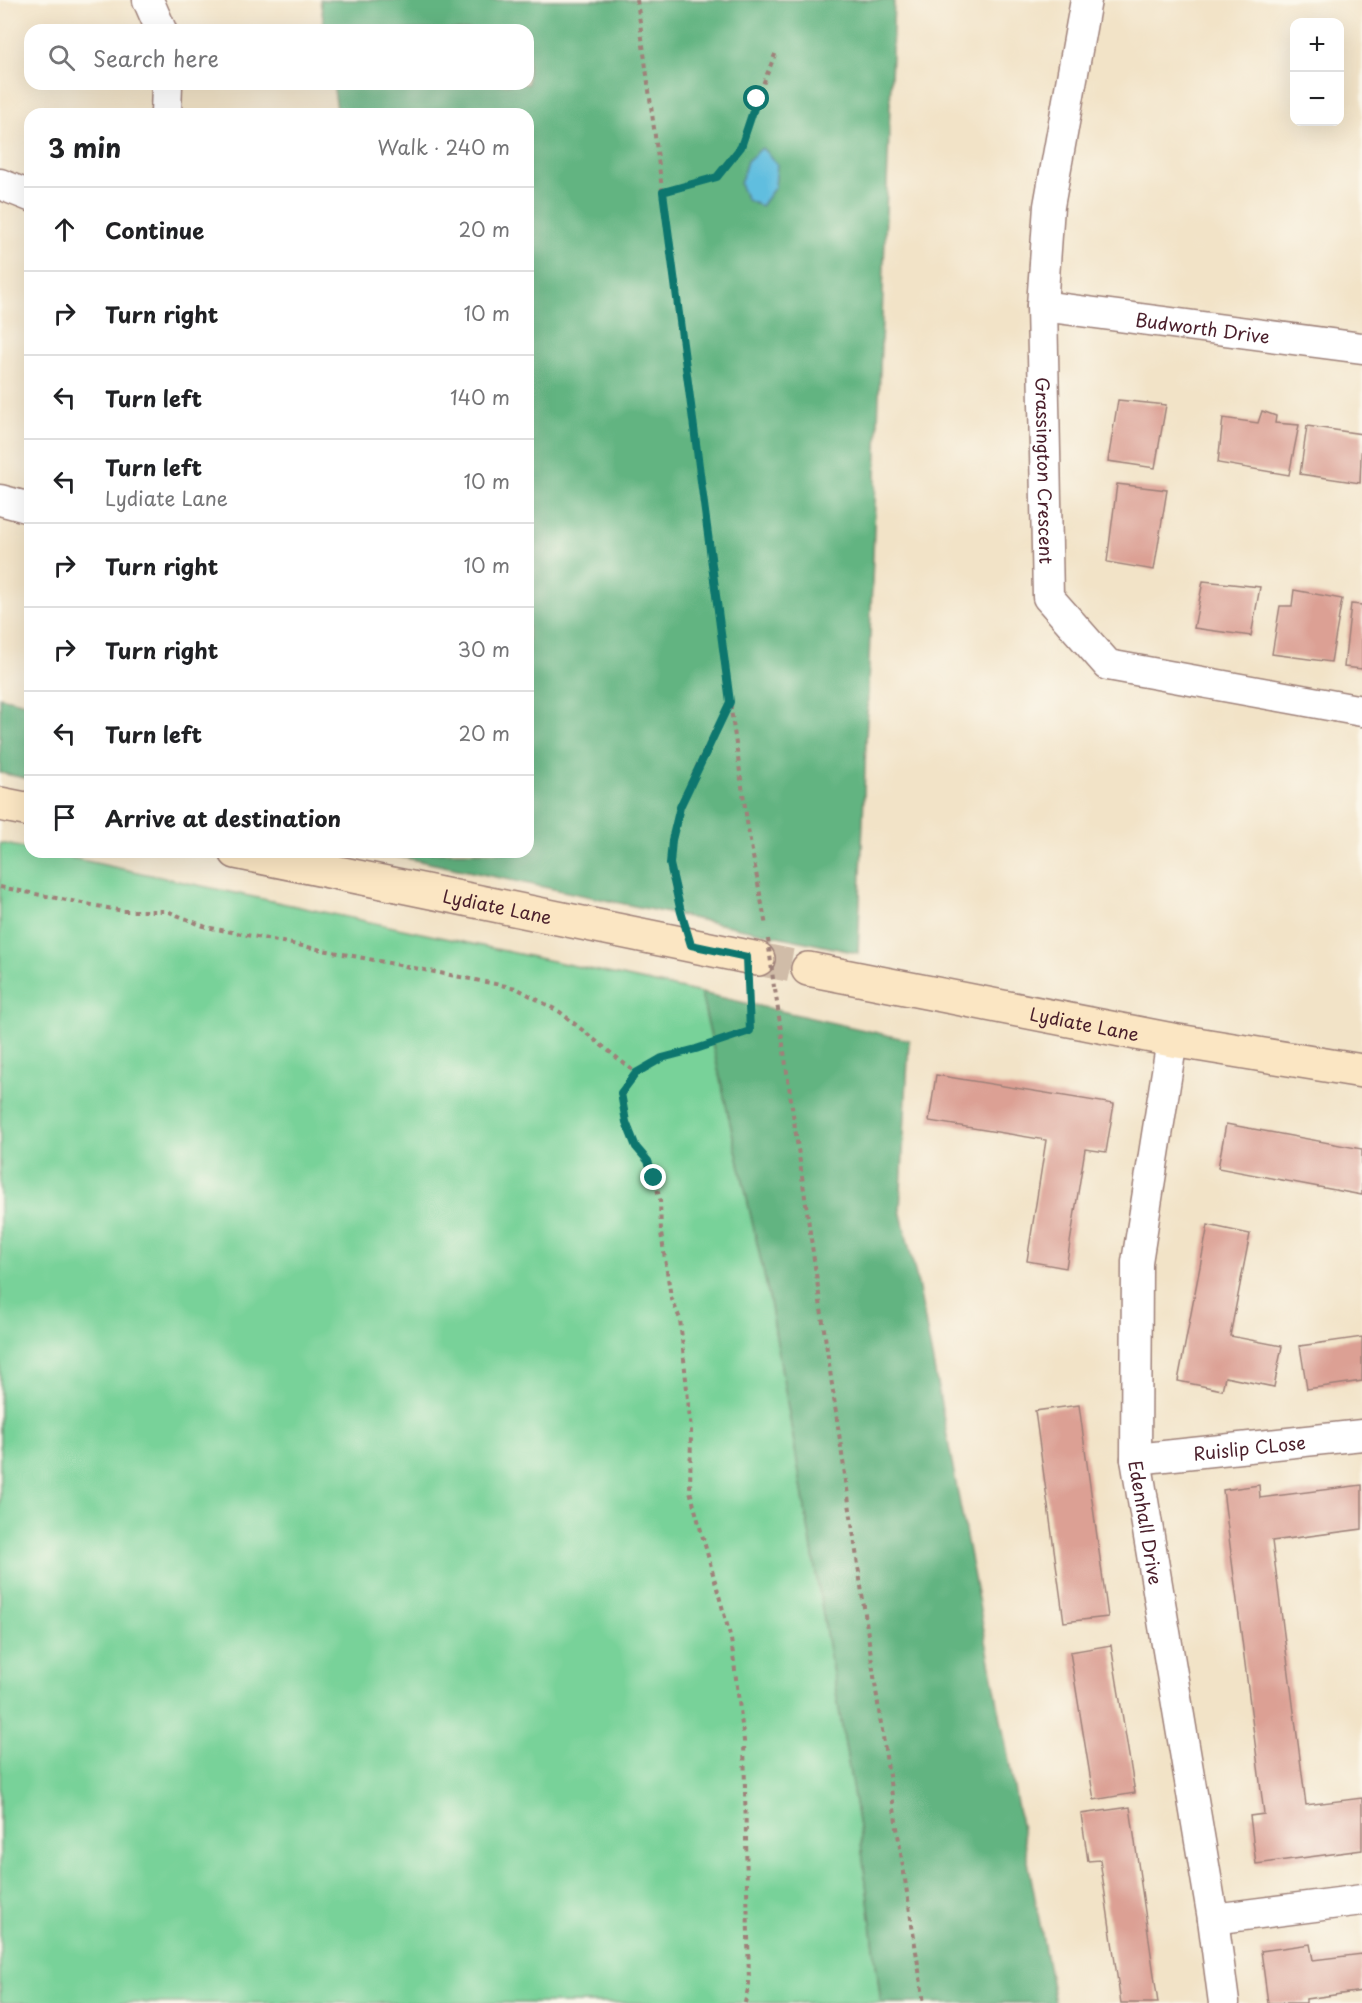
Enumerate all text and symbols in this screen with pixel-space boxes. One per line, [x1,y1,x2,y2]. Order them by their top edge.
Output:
map controls [1290,18,1344,126]
button: + [1290,18,1344,72]
search box [24,24,534,90]
icon: search [45,41,78,74]
text: Search here [93,41,219,74]
button: − [1290,72,1344,126]
route start [743,85,769,111]
text: 3 min [48,128,121,167]
text: Walk · 240 m [377,132,510,162]
icon: ahead [48,213,81,246]
text: Continue [105,213,204,246]
text: 20 m [458,214,510,244]
icon: right [48,297,81,330]
text: Turn right [105,297,218,330]
text: 10 m [463,298,510,328]
street label: Budworth Drive [1134,305,1271,349]
street label: Grassington Crescent [1030,377,1061,564]
icon: left [48,381,81,414]
text: Turn left [105,381,202,414]
text: 140 m [450,382,510,412]
text: Turn left [105,450,202,483]
icon: left [48,465,81,498]
text: 10 m [463,466,510,496]
text: Lydiate Lane [105,483,228,513]
icon: right [48,549,81,582]
text: Turn right [105,549,218,582]
text: 10 m [463,550,510,580]
icon: right [48,633,81,666]
text: Turn right [105,633,218,666]
text: 30 m [457,634,510,664]
icon: left [48,717,81,750]
text: Turn left [105,717,202,750]
text: 20 m [458,718,510,748]
icon: arrive [48,801,81,834]
text: Arrive at destination [105,801,341,834]
street label: Lydiate Lane [441,881,555,930]
street label: Lydiate Lane [1028,999,1142,1047]
route end [640,1164,666,1190]
street label: Ruislip CLose [1192,1428,1307,1466]
street label: Edenhall Drive [1123,1458,1170,1587]

